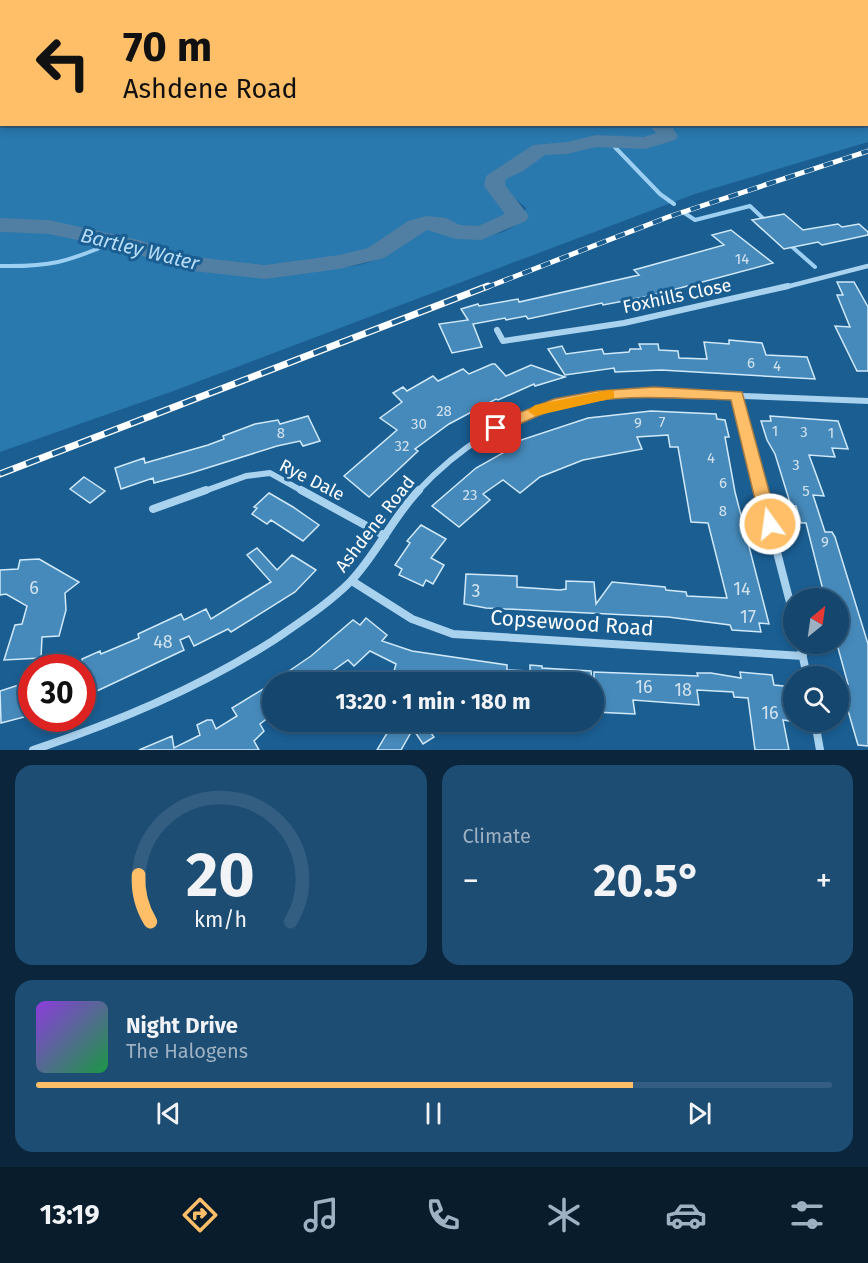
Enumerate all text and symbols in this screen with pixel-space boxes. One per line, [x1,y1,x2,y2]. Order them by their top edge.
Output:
text: 70 m [123,22,212,72]
icon: left [24,24,102,102]
text: Ashdene Road [123,73,298,105]
water label: Bartley Water [78,223,203,276]
house number: 14 [735,250,749,268]
street label: Foxhills Close [621,274,733,318]
house number: 6 [747,354,755,372]
house number: 4 [773,357,781,375]
house number: 28 [436,402,452,420]
pin [470,402,521,453]
icon: arrive [479,411,512,444]
house number: 7 [659,413,666,431]
house number: 9 [634,414,642,432]
house number: 30 [411,415,427,433]
house number: 1 [772,422,778,440]
house number: 3 [800,423,808,441]
house number: 8 [277,424,285,442]
house number: 1 [828,424,834,442]
house number: 32 [395,437,409,455]
house number: 4 [707,449,715,467]
street label: Rye Dale [276,454,348,506]
house number: 3 [792,456,800,474]
street label: Ashdene Road [330,471,420,577]
house number: 6 [719,474,727,492]
house number: 5 [802,482,810,500]
house number: 23 [463,486,477,504]
position arrow [738,492,802,556]
house number: 8 [719,502,727,520]
house number: 9 [821,533,829,551]
house number: 6 [29,577,39,599]
house number: 14 [733,578,751,600]
house number: 3 [472,580,480,602]
north arrow [783,588,849,654]
map controls [783,588,849,732]
street label: Copsewood Road [490,604,654,642]
house number: 17 [740,606,756,628]
house number: 48 [153,631,173,653]
speed limit sign: 30 [18,654,96,732]
button: search [783,666,849,732]
house number: 16 [635,676,653,698]
house number: 18 [674,679,692,701]
text: 13:20 · 1 min · 180 m [335,688,531,715]
house number: 16 [761,702,779,724]
text: Climate [463,824,531,848]
text: 20 [186,838,255,913]
text: 20.5° [593,854,701,908]
text: − [463,861,479,901]
text: + [816,861,832,901]
text: km/h [194,907,247,933]
text: Night Drive [126,1012,238,1039]
text: The Halogens [126,1039,248,1063]
icon: previous [152,1097,185,1130]
icon: pause [417,1097,450,1130]
icon: next [683,1097,716,1130]
icon: directions [179,1194,221,1236]
icon: music [300,1194,342,1236]
icon: phone [422,1194,464,1236]
icon: climate [543,1194,585,1236]
icon: car [665,1194,707,1236]
icon: filters [786,1194,828,1236]
text: 13:19 [40,1199,100,1231]

